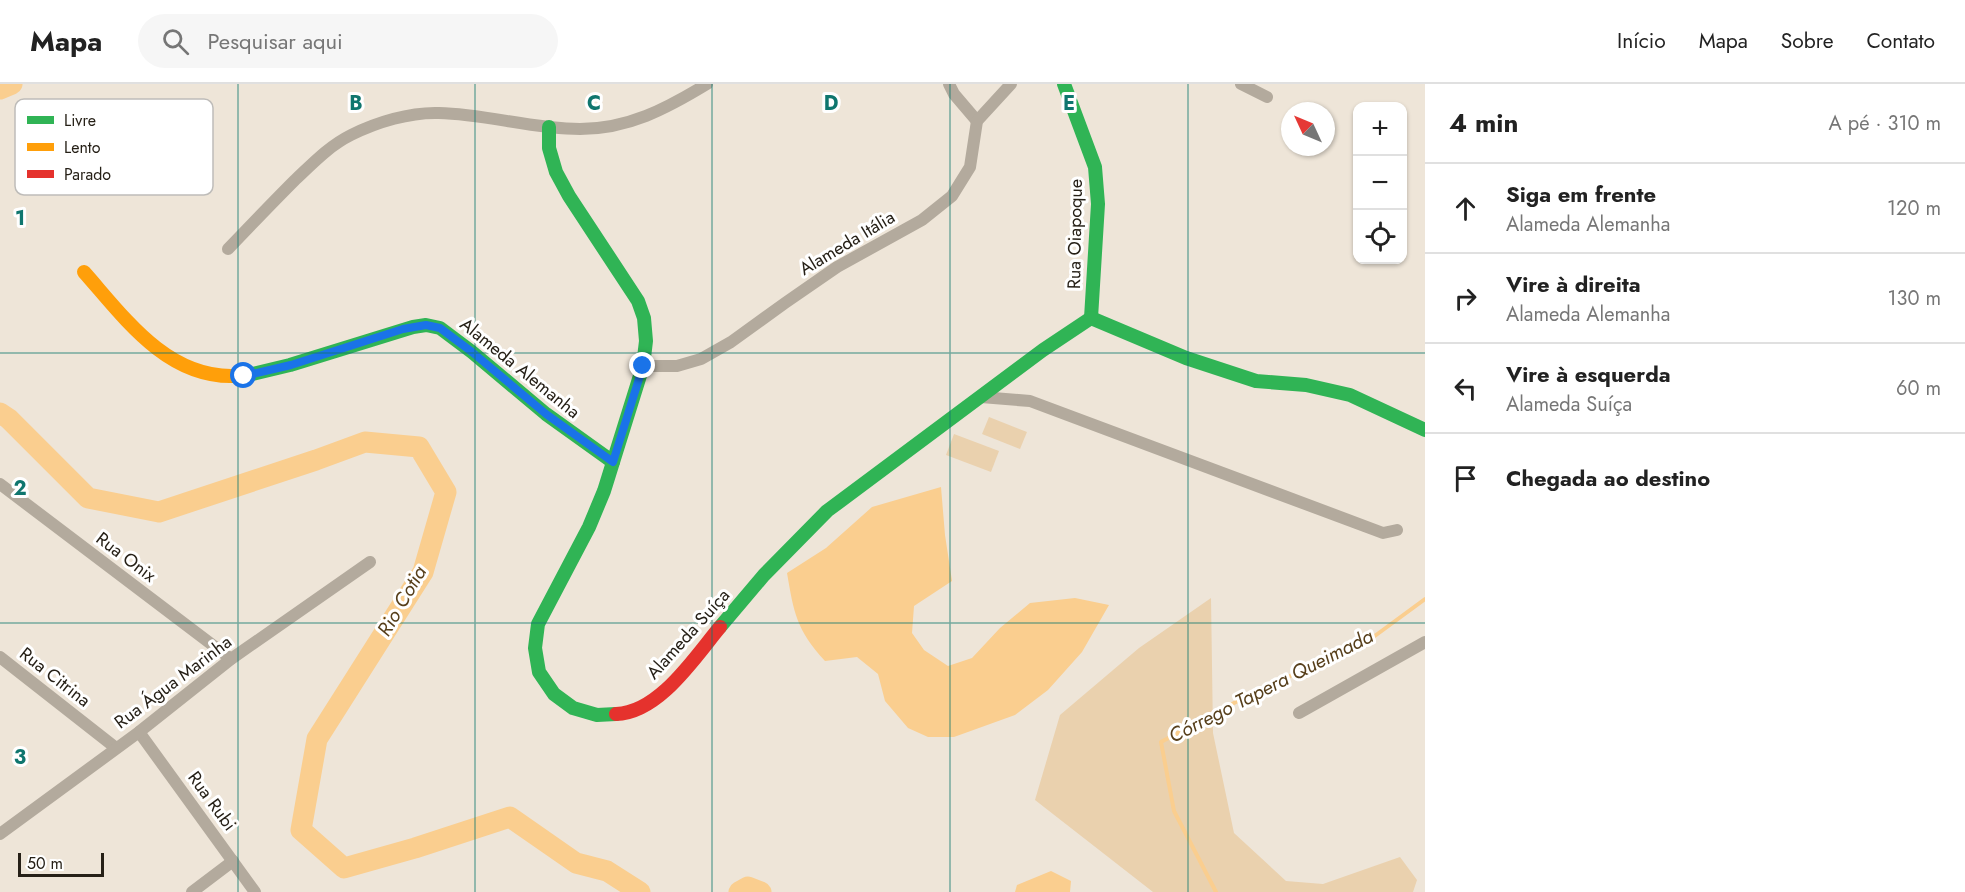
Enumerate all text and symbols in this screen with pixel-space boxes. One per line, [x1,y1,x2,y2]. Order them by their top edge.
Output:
search box [138,14,558,68]
text: Mapa [30,21,102,62]
icon: search [159,25,192,58]
text: Pesquisar aqui [207,25,343,57]
text: Início [1617,26,1666,56]
text: Mapa [1699,26,1748,56]
text: Sobre [1781,26,1833,56]
text: Contato [1866,26,1935,56]
text: B [349,89,363,118]
text: C [587,89,601,118]
text: D [824,89,838,118]
text: E [1063,89,1075,118]
legend [15,99,213,195]
north arrow [1281,102,1335,156]
map controls [1353,102,1407,264]
button: + [1353,102,1407,156]
text: 4 min [1449,104,1518,142]
text: Livre [64,109,96,132]
text: A pé · 310 m [1829,109,1941,138]
text: Lento [64,136,101,159]
button: − [1353,156,1407,210]
text: Parado [64,163,111,186]
text: Siga em frente [1506,178,1656,210]
street label: Rua Oiapoque [1061,179,1089,289]
icon: ahead [1449,192,1482,225]
text: 120 m [1887,194,1941,223]
text: 1 [15,204,25,233]
street label: Alameda Itália [794,204,900,282]
button: locate [1353,210,1407,264]
text: Alameda Alemanha [1506,210,1670,239]
text: Vire à direita [1506,268,1641,300]
icon: right [1449,282,1482,315]
text: 130 m [1887,284,1941,313]
text: Alameda Alemanha [1506,300,1670,329]
street label: Alameda Alemanha [454,311,586,425]
route end [629,352,655,378]
text: Vire à esquerda [1506,358,1671,390]
route start [230,362,256,388]
icon: left [1449,372,1482,405]
text: 60 m [1896,374,1941,403]
text: Alameda Suíça [1506,390,1632,419]
icon: arrive [1449,462,1482,495]
text: Chegada ao destino [1506,462,1710,494]
text: 2 [13,474,27,503]
street label: Rua Onix [90,526,162,589]
water label: Rio Cotia [370,560,434,642]
street label: Alameda Suíça [640,583,736,685]
water label: Córrego Tapera Queimada [1164,622,1378,750]
street label: Rua Água Marinha [109,629,237,735]
street label: Rua Citrina [14,641,96,713]
text: 3 [14,743,26,772]
street label: Rua Rubi [181,766,243,836]
scale bar [18,850,104,878]
text: 50 m [27,852,63,875]

